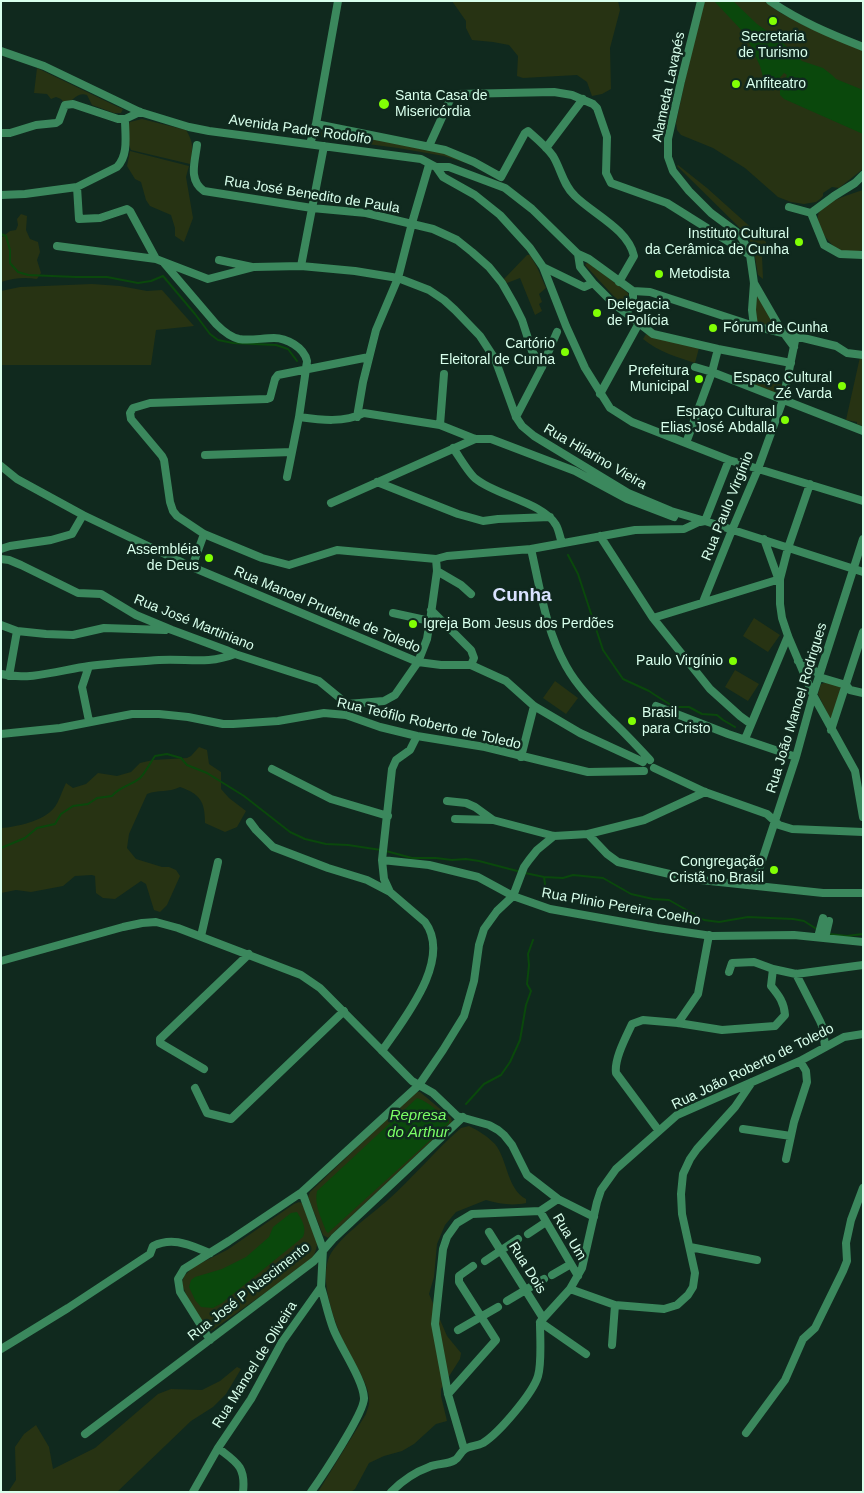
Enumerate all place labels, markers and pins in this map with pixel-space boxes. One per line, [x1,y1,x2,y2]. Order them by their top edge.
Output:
marker: Secretaria de Turismo [767,15,779,27]
place label: Secretaria de Turismo [738,29,808,62]
place label: Anfiteatro [746,76,806,92]
marker: Anfiteatro [730,78,742,90]
place label: Santa Casa de Misericórdia [395,88,488,120]
marker: Santa Casa de Misericórdia [377,97,391,111]
place label: Instituto Cultural da Cerâmica de Cunha [645,226,789,258]
marker: Instituto Cultural da Cerâmica de Cunha [793,236,805,248]
place label: Metodista [669,266,730,282]
marker: Metodista [653,268,665,280]
place label: Delegacia de Polícia [607,297,669,330]
marker: Delegacia de Polícia [591,307,603,319]
place label: Fórum de Cunha [723,320,828,336]
marker: Fórum de Cunha [707,322,719,334]
place label: Cartório Eleitoral de Cunha [440,336,555,368]
marker: Cartório Eleitoral de Cunha [559,346,571,358]
place label: Prefeitura Municipal [628,363,689,396]
place label: Espaço Cultural Zé Varda [733,370,832,402]
marker: Prefeitura Municipal [693,373,705,385]
marker: Espaço Cultural Zé Varda [836,380,848,392]
place label: Espaço Cultural Elias José Abdalla [661,404,775,437]
marker: Espaço Cultural Elias José Abdalla [779,414,791,426]
place label: Assembléia de Deus [127,542,199,574]
marker: Assembléia de Deus [203,552,215,564]
place label: Igreja Bom Jesus dos Perdões [423,616,614,632]
marker: Igreja Bom Jesus dos Perdões [407,618,419,630]
place label: Paulo Virgínio [636,653,723,669]
marker: Paulo Virgínio [727,655,739,667]
place label: Brasil para Cristo [642,705,710,738]
marker: Brasil para Cristo [626,715,638,727]
place label: Congregação Cristã no Brasil [669,854,764,886]
marker: Congregação Cristã no Brasil [768,864,780,876]

